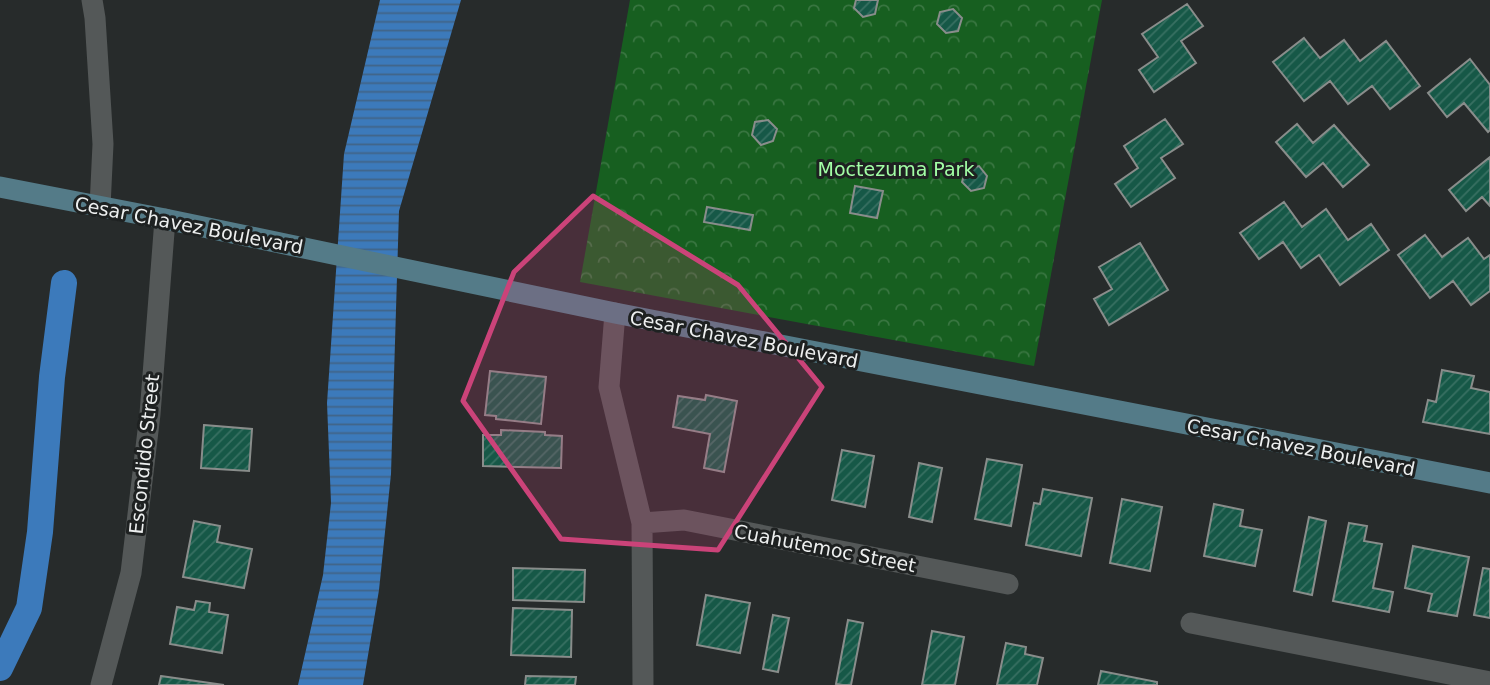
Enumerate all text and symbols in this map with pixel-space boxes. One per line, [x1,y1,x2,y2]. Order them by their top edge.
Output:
park label: Moctezuma Park [818,158,974,180]
street label: Cesar Chavez Boulevard [73,192,305,258]
street label: Cesar Chavez Boulevard [628,306,860,372]
street label: Escondido Street [125,373,163,535]
street label: Cesar Chavez Boulevard [1185,414,1417,480]
street label: Cuahutemoc Street [732,520,918,576]

